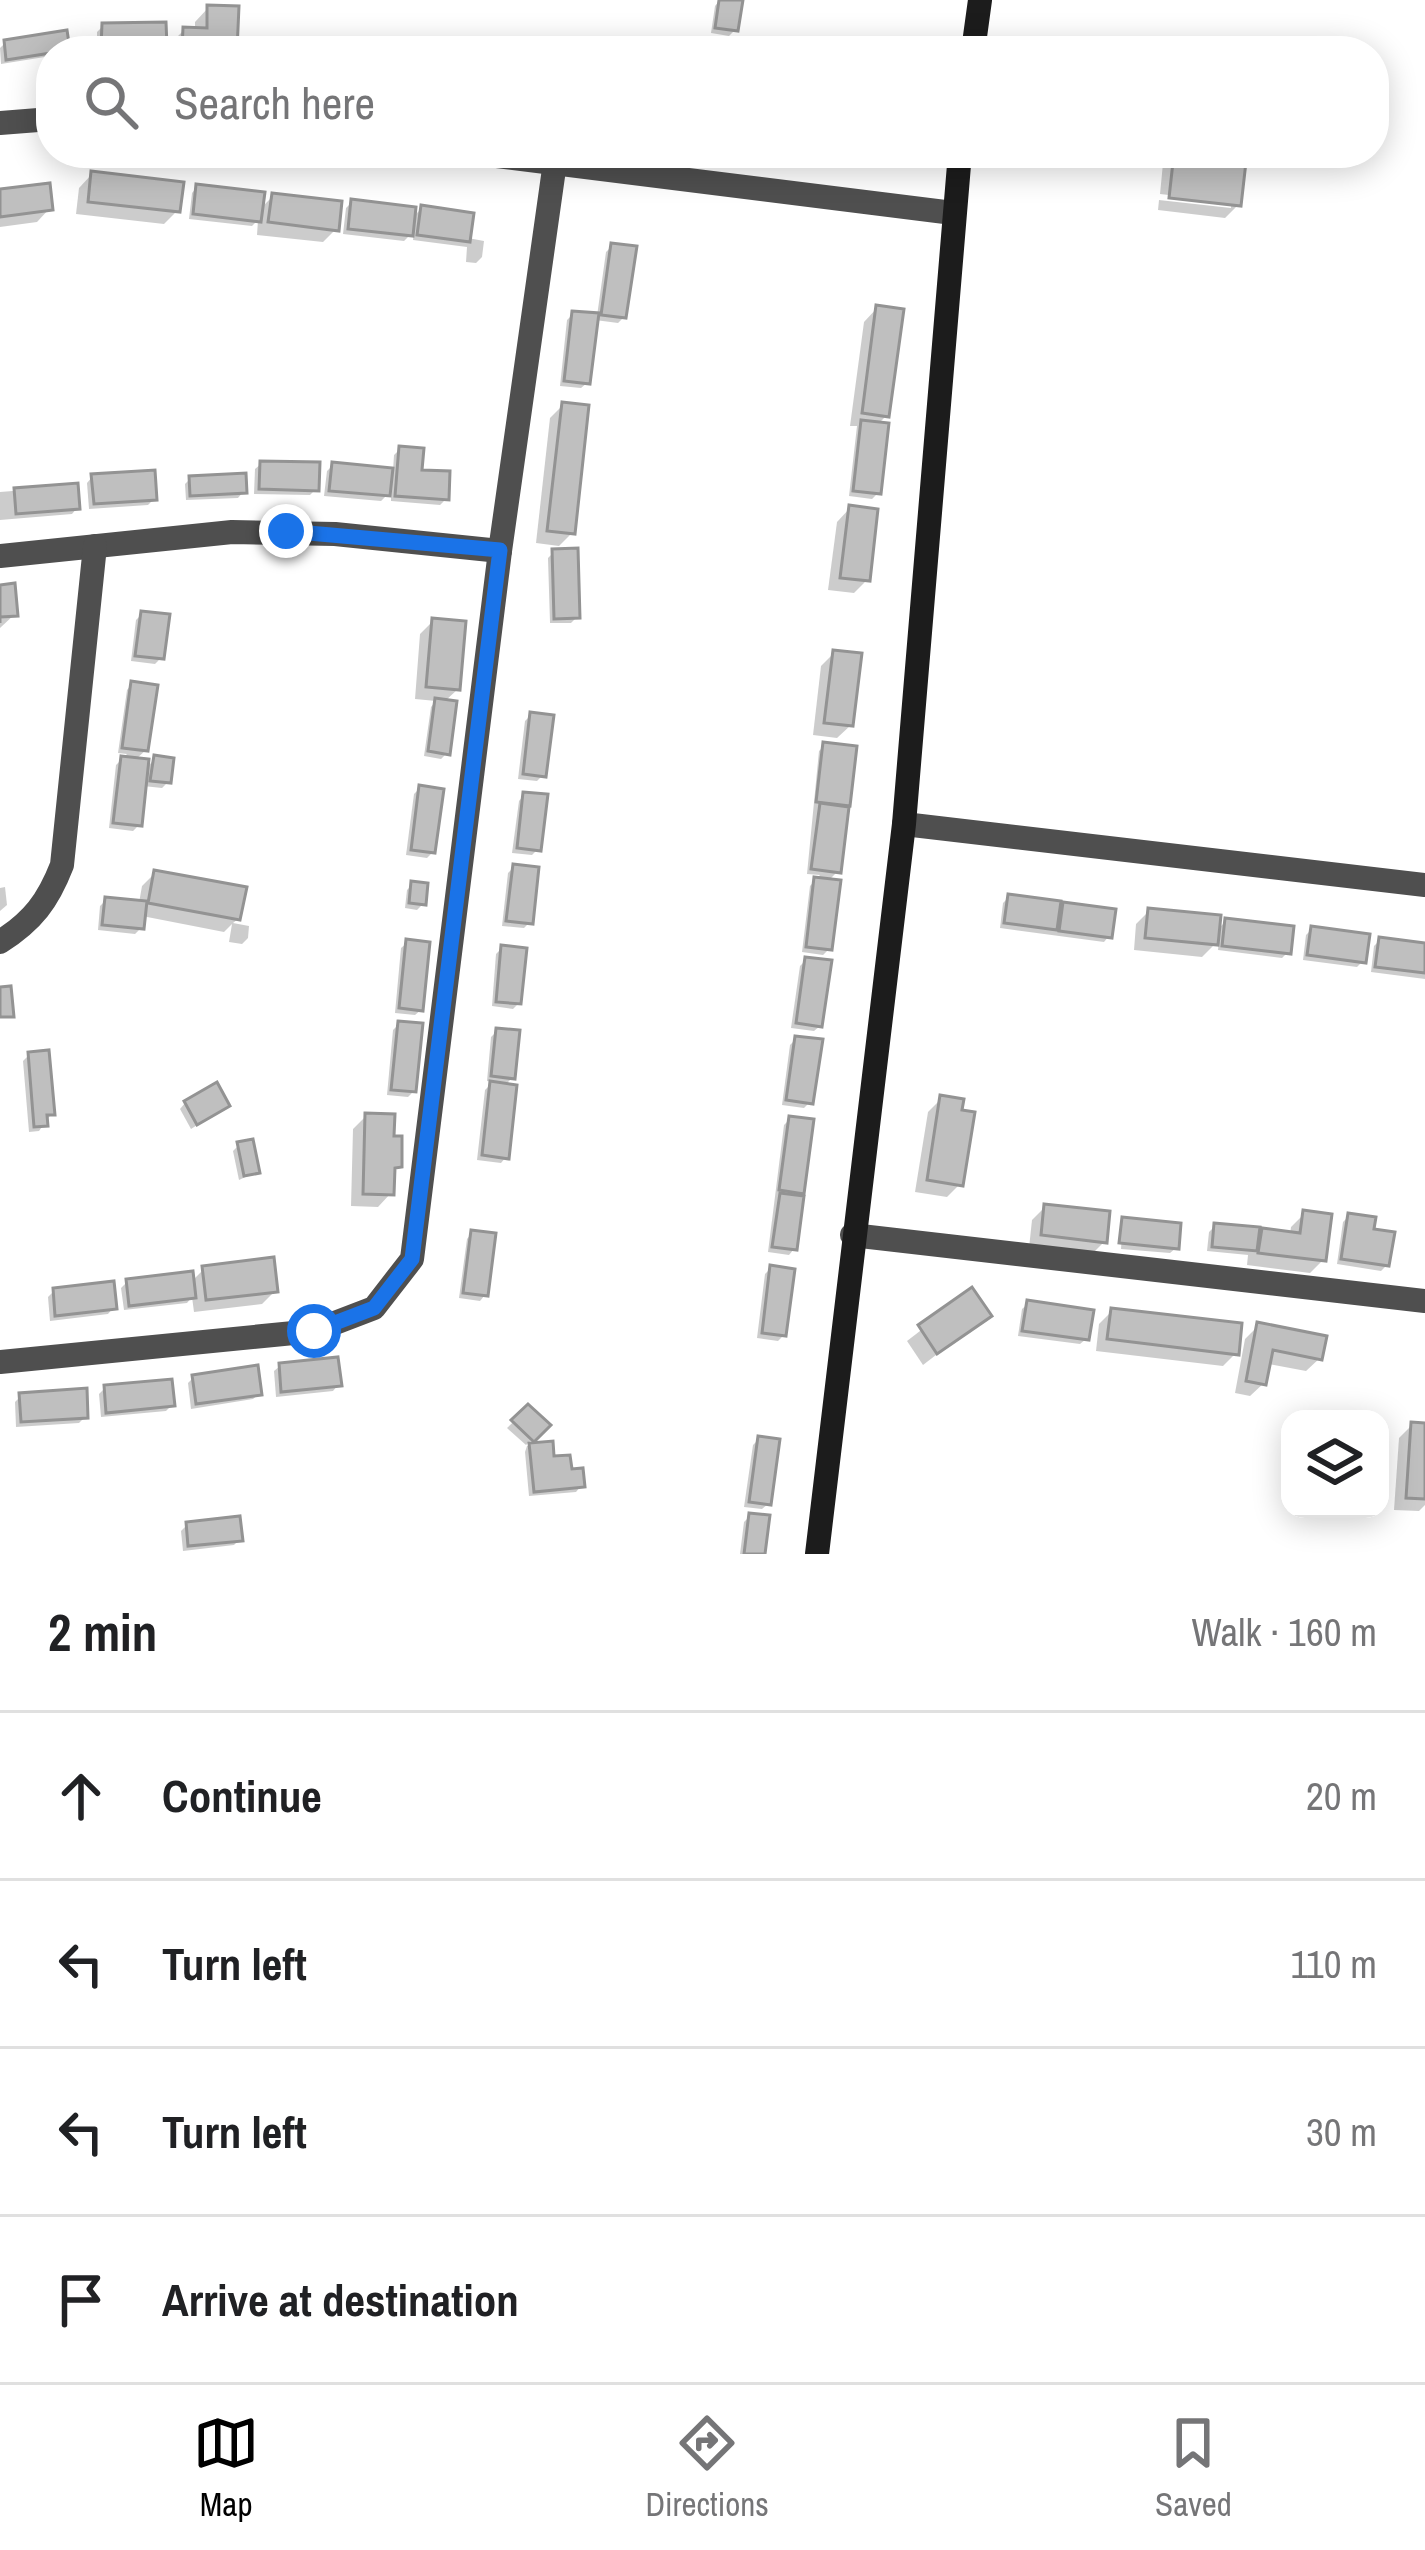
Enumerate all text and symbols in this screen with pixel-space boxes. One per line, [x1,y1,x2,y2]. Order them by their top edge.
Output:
search box [36,36,1389,168]
icon: search [78,69,144,135]
text: Search here [174,72,375,133]
route end [259,504,313,558]
route start [287,1304,341,1358]
map controls [1281,1410,1389,1518]
button: layers [1281,1410,1389,1518]
text: 2 min [48,1598,157,1667]
text: Walk · 160 m [1192,1606,1377,1658]
icon: ahead [48,1763,114,1829]
text: Continue [162,1765,322,1826]
text: 20 m [1306,1770,1377,1822]
icon: left [48,1931,114,1997]
text: Turn left [162,1933,307,1994]
text: 110 m [1290,1938,1377,1990]
icon: left [48,2099,114,2165]
text: Turn left [162,2101,307,2162]
text: 30 m [1306,2106,1377,2158]
icon: arrive [48,2267,114,2333]
text: Arrive at destination [162,2269,519,2330]
tab: Map [193,2410,259,2526]
tab: Directions [645,2410,769,2526]
tab: Saved [1155,2410,1232,2526]

